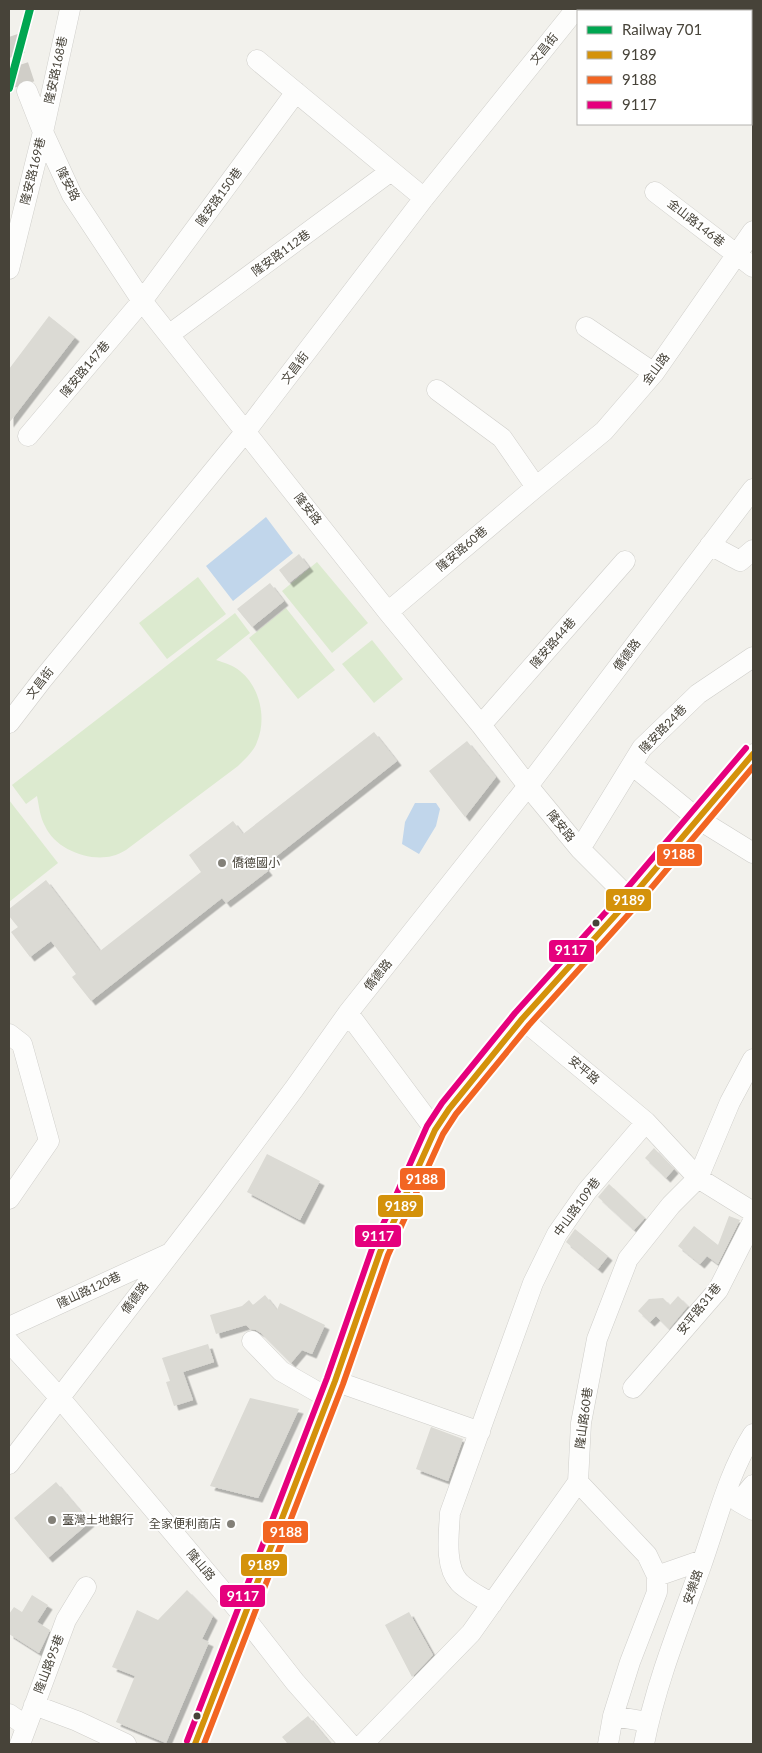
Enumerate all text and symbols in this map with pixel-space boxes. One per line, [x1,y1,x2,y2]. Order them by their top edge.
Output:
legend [577,10,752,125]
text: Railway 701 [622,20,702,38]
street label: 文昌街 [526,30,561,67]
street label: 隆安路168巷 [41,35,70,105]
text: 9189 [622,45,657,63]
text: 9188 [622,70,657,88]
text: 9117 [622,95,657,113]
street label: 隆安路169巷 [17,136,48,206]
street label: 隆安路 [54,164,83,203]
street label: 隆安路150巷 [192,164,245,229]
street label: 金山路146巷 [665,195,728,250]
street label: 隆安路112巷 [248,226,313,279]
street label: 隆安路147巷 [57,337,113,400]
street label: 文昌街 [278,349,311,387]
street label: 金山路 [639,350,672,388]
street label: 隆安路 [291,490,325,527]
street label: 隆安路60巷 [433,523,490,574]
street label: 隆安路44巷 [527,614,579,671]
street label: 僑德路 [610,636,643,674]
street label: 文昌街 [23,664,57,701]
street label: 隆安路24巷 [636,701,690,756]
street label: 隆安路 [544,807,579,844]
line badge: 9188 [656,843,703,867]
text: 9188 [663,845,695,862]
place label: 僑德國小 [232,855,280,870]
marker: 僑德國小 [216,857,228,869]
line badge: 9189 [605,888,652,912]
text: 9189 [613,891,645,908]
unlabelled marker [591,918,601,928]
line badge: 9117 [548,939,595,963]
text: 9117 [555,941,587,958]
street label: 僑德路 [360,956,395,993]
street label: 安平路 [566,1052,603,1087]
line badge: 9188 [399,1167,446,1191]
text: 9188 [406,1170,438,1187]
street label: 中山路109巷 [550,1174,603,1239]
line badge: 9189 [377,1194,424,1218]
text: 9189 [385,1197,417,1214]
line badge: 9117 [354,1224,402,1248]
text: 9117 [362,1227,394,1244]
street label: 隆山路120巷 [54,1268,123,1311]
street label: 僑德路 [118,1279,151,1317]
street label: 安平路31巷 [673,1280,724,1337]
street label: 隆山路60巷 [572,1386,595,1450]
place label: 臺灣土地銀行 [62,1512,134,1527]
marker: 臺灣土地銀行 [46,1514,58,1526]
place label: 全家便利商店 [149,1516,221,1531]
marker: 全家便利商店 [225,1518,237,1530]
line badge: 9188 [262,1520,309,1544]
text: 9188 [270,1523,302,1540]
street label: 隆山路 [184,1546,219,1583]
line badge: 9189 [240,1553,288,1577]
text: 9189 [248,1556,280,1573]
street label: 安樂路 [680,1567,705,1606]
line badge: 9117 [219,1584,266,1608]
text: 9117 [227,1587,259,1604]
street label: 隆山路95巷 [30,1632,67,1695]
unlabelled marker [192,1711,202,1721]

